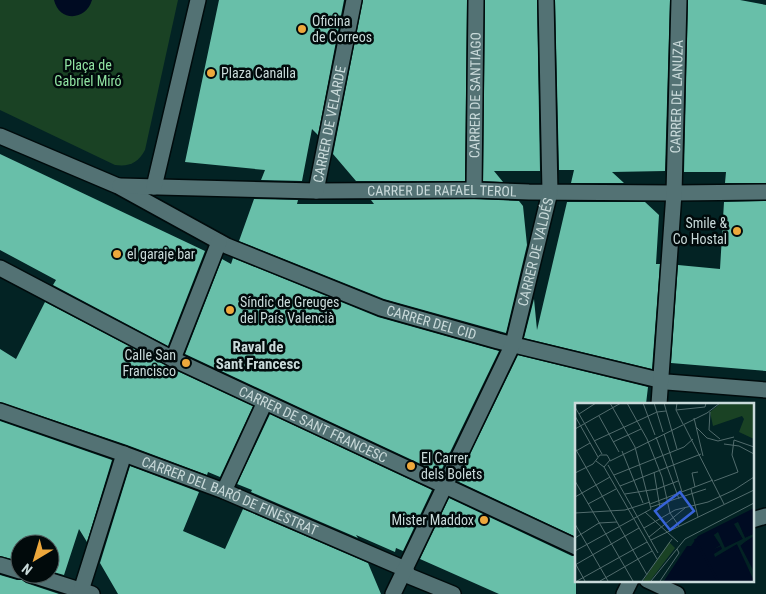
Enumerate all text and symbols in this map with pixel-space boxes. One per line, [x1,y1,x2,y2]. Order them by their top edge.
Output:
place label: Oficina de Correos [312,13,372,45]
marker: Oficina de Correos [296,23,308,35]
street label: CARRER DE SANTIAGO [466,32,484,158]
street label: CARRER DE LANUZA [667,40,686,154]
park label: Plaça de Gabriel Miró [54,57,122,89]
street label: CARRER DE VELARDE [310,64,349,184]
place label: Plaza Canalla [221,65,296,81]
marker: Plaza Canalla [205,67,217,79]
street label: CARRER DE RAFAEL TEROL [367,182,517,200]
street label: CARRER DE VALDÉS [514,196,556,308]
place label: Smile & Co Hostal [673,215,727,247]
marker: Smile & Co Hostal [731,225,743,237]
place label: el garaje bar [127,246,195,262]
marker: el garaje bar [111,248,123,260]
place label: Síndic de Greuges del País Valencià [240,294,339,326]
street label: CARRER DEL CID [385,302,478,343]
marker: Síndic de Greuges del País Valencià [224,304,236,316]
district label: Raval de Sant Francesc [216,338,300,373]
place label: Calle San Francisco [122,347,176,379]
marker: Calle San Francisco [180,357,192,369]
street label: CARRER DE SANT FRANCESC [236,383,390,466]
inset map [575,403,754,582]
place label: El Carrer dels Bolets [421,450,482,482]
street label: CARRER DEL BARÓ DE FINESTRAT [139,453,320,539]
marker: El Carrer dels Bolets [405,460,417,472]
place label: Mister Maddox [391,512,474,528]
marker: Mister Maddox [478,514,490,526]
north arrow [10,534,60,584]
text: N [19,560,35,578]

